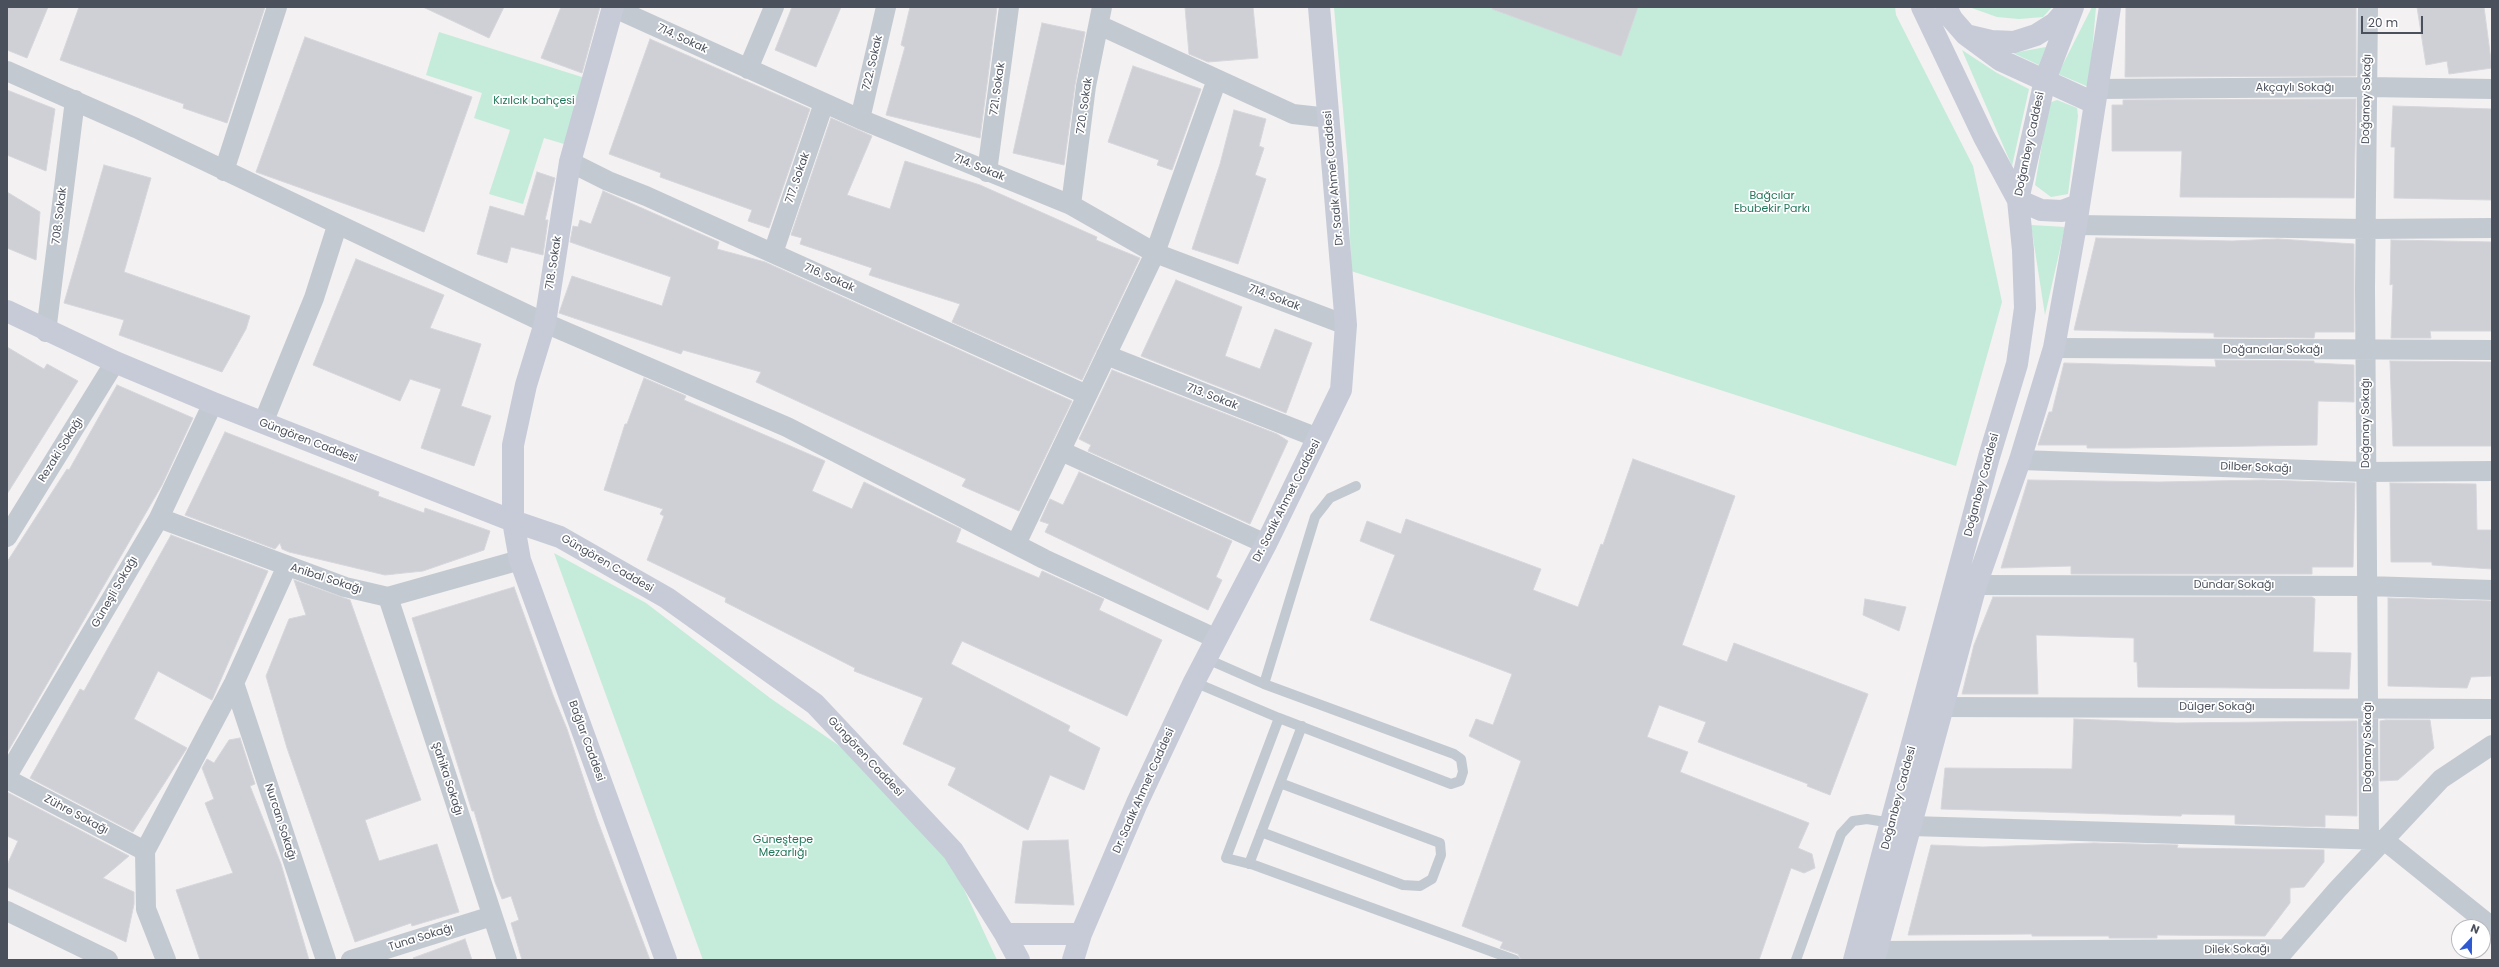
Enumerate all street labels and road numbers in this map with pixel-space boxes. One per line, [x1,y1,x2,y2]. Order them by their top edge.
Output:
street label: 714. Sokak [655,22,709,56]
street label: 722. Sokak [860,34,886,92]
street label: Doğanay Sokağı [2360,54,2374,144]
street label: 721. Sokak [988,62,1008,116]
street label: 720. Sokak [1075,77,1095,135]
street label: Akçaylı Sokağı [2256,81,2334,95]
street label: Doğanbey Caddesi [2013,91,2047,197]
street label: Dr. Sadık Ahmet Caddesi [1322,110,1346,246]
street label: 717. Sokak [783,151,813,205]
street label: 714. Sokak [952,152,1006,184]
street label: 708. Sokak [50,187,70,245]
street label: 718. Sokak [543,235,565,291]
street label: 716. Sokak [802,261,856,295]
street label: 714. Sokak [1246,282,1302,314]
street label: Doğancılar Sokağı [2223,343,2323,357]
street label: Doğanay Sokağı [2359,378,2373,468]
street label: 713. Sokak [1185,381,1239,413]
street label: Rezaki Sokağı [36,415,86,485]
street label: Güngören Caddesi [257,416,359,466]
street label: Doğanbey Caddesi [1962,432,2002,538]
street label: Dr. Sadık Ahmet Caddesi [1250,438,1324,564]
street label: Dilber Sokağı [2220,460,2292,476]
street label: Güngören Caddesi [559,532,655,596]
street label: Güneşli Sokağı [89,554,141,630]
street label: Anibal Sokağı [289,561,363,597]
street label: Dündar Sokağı [2194,578,2274,592]
street label: Bağlar Caddesi [565,699,607,783]
street label: Dülger Sokağı [2179,700,2255,714]
street label: Doğanay Sokağı [2361,702,2375,792]
street label: Güngören Caddesi [825,714,905,800]
street label: Dr. Sadık Ahmet Caddesi [1110,726,1178,856]
street label: Şahika Sokağı [429,741,465,817]
street label: Doğanbey Caddesi [1879,745,1919,851]
street label: Nurcan Sokağı [261,782,299,862]
street label: Zühre Sokağı [42,793,110,837]
street label: Tuna Sokağı [387,922,455,954]
street label: Dilek Sokağı [2204,943,2270,957]

